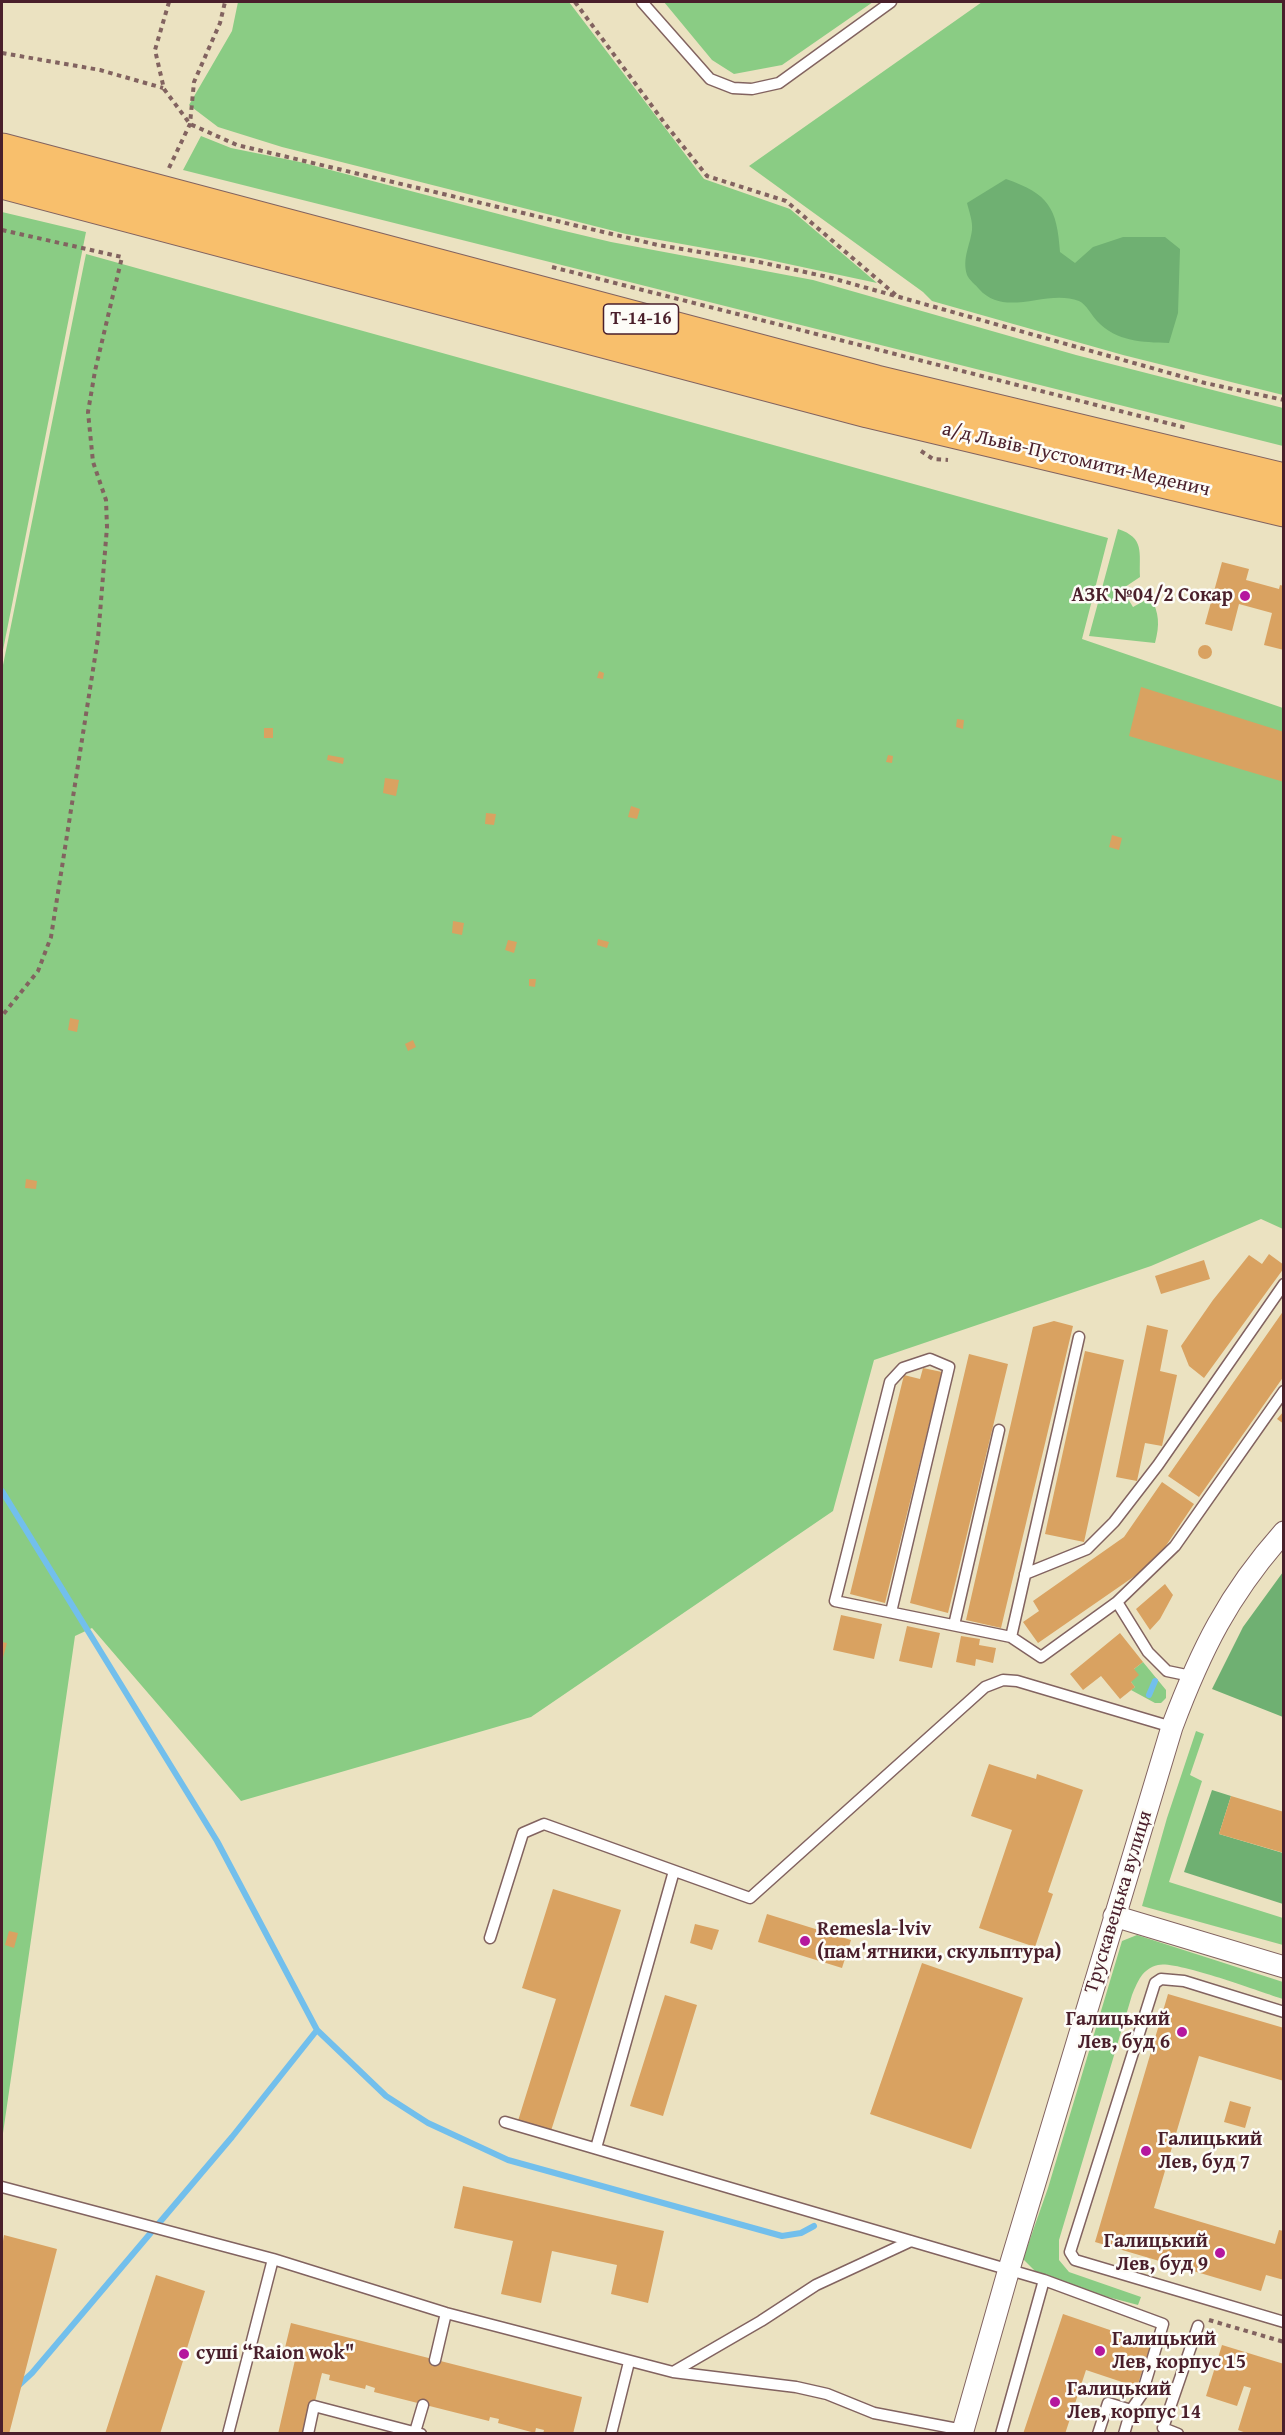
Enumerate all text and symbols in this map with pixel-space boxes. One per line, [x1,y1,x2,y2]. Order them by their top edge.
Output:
road number: Т-14-16 [604,304,678,334]
street label: а/д Львів-Пустомити-Меденич [940,417,1212,503]
place label: АЗК №04/2 Сокар [1071,584,1233,608]
marker: АЗК №04/2 Сокар [1238,589,1252,603]
street label: Трускавецька вулиця [1080,1808,1158,1996]
place label: Remesla-lviv (пам'ятники, скульптура) [817,1918,1062,1965]
marker: Remesla-lviv (пам'ятники, скульптура) [798,1934,812,1948]
place label: Галицький Лев, буд 6 [1066,2008,1170,2055]
marker: Галицький Лев, буд 6 [1175,2025,1189,2039]
place label: Галицький Лев, буд 7 [1158,2128,1262,2175]
marker: Галицький Лев, буд 7 [1139,2144,1153,2158]
place label: Галицький Лев, буд 9 [1104,2230,1208,2277]
marker: Галицький Лев, буд 9 [1213,2246,1227,2260]
place label: Галицький Лев, корпус 15 [1112,2328,1246,2375]
place label: суші “Raion wok" [196,2342,354,2366]
marker: Галицький Лев, корпус 15 [1093,2344,1107,2358]
marker: суші “Raion wok" [177,2347,191,2361]
place label: Галицький Лев, корпус 14 [1067,2378,1201,2425]
marker: Галицький Лев, корпус 14 [1048,2395,1062,2409]

